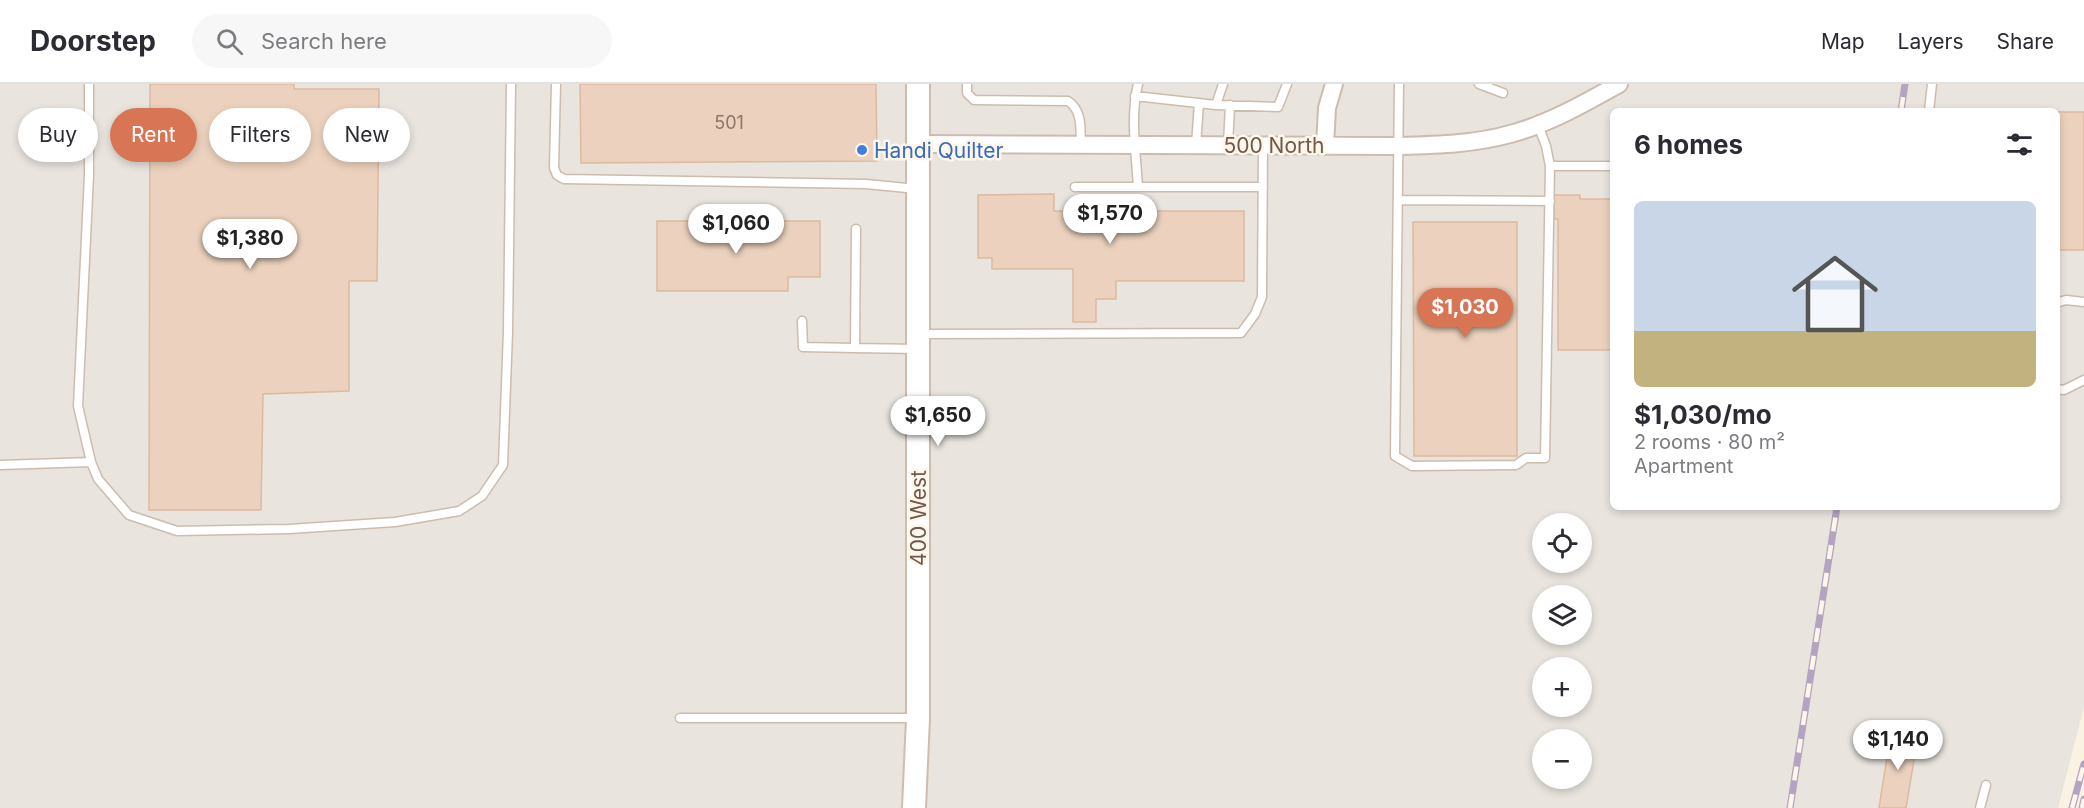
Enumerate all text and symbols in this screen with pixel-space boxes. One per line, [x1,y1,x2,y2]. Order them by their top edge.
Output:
search box [192,14,612,68]
text: Doorstep [30,24,156,58]
icon: search [213,25,246,58]
text: Search here [261,28,387,54]
text: Map [1821,29,1865,54]
text: Layers [1898,29,1964,54]
text: Share [1997,29,2054,54]
chip: Buy [18,108,98,162]
chip: Rent [110,108,197,162]
chip: Filters [209,108,311,162]
chip: New [323,108,410,162]
house number: 501 [714,112,744,133]
icon: filters [2003,128,2036,161]
text: 6 homes [1634,129,1743,160]
street label: 500 North [1223,133,1325,158]
place label: Handi Quilter [874,138,1004,163]
marker: Handi Quilter [855,143,869,157]
pin: $1,570 [1061,194,1159,245]
text: $1,570 [1077,201,1143,225]
pin: $1,060 [687,204,785,255]
text: $1,060 [702,211,770,235]
pin: $1,380 [201,219,299,270]
text: $1,380 [216,226,284,250]
icon: home [1781,240,1889,348]
pin: $1,030 [1416,288,1514,339]
text: $1,030 [1431,295,1499,319]
pin: $1,650 [889,396,987,447]
text: $1,030/mo [1634,399,1772,430]
text: $1,650 [904,403,972,427]
text: 2 rooms · 80 m² [1634,430,1785,454]
text: Apartment [1634,454,1733,478]
street label: 400 West [906,470,931,566]
map controls [1532,513,1592,789]
button: locate [1532,513,1592,573]
button: layers [1532,585,1592,645]
button: + [1532,657,1592,717]
pin: $1,140 [1849,720,1947,771]
text: $1,140 [1867,727,1929,751]
button: − [1532,729,1592,789]

